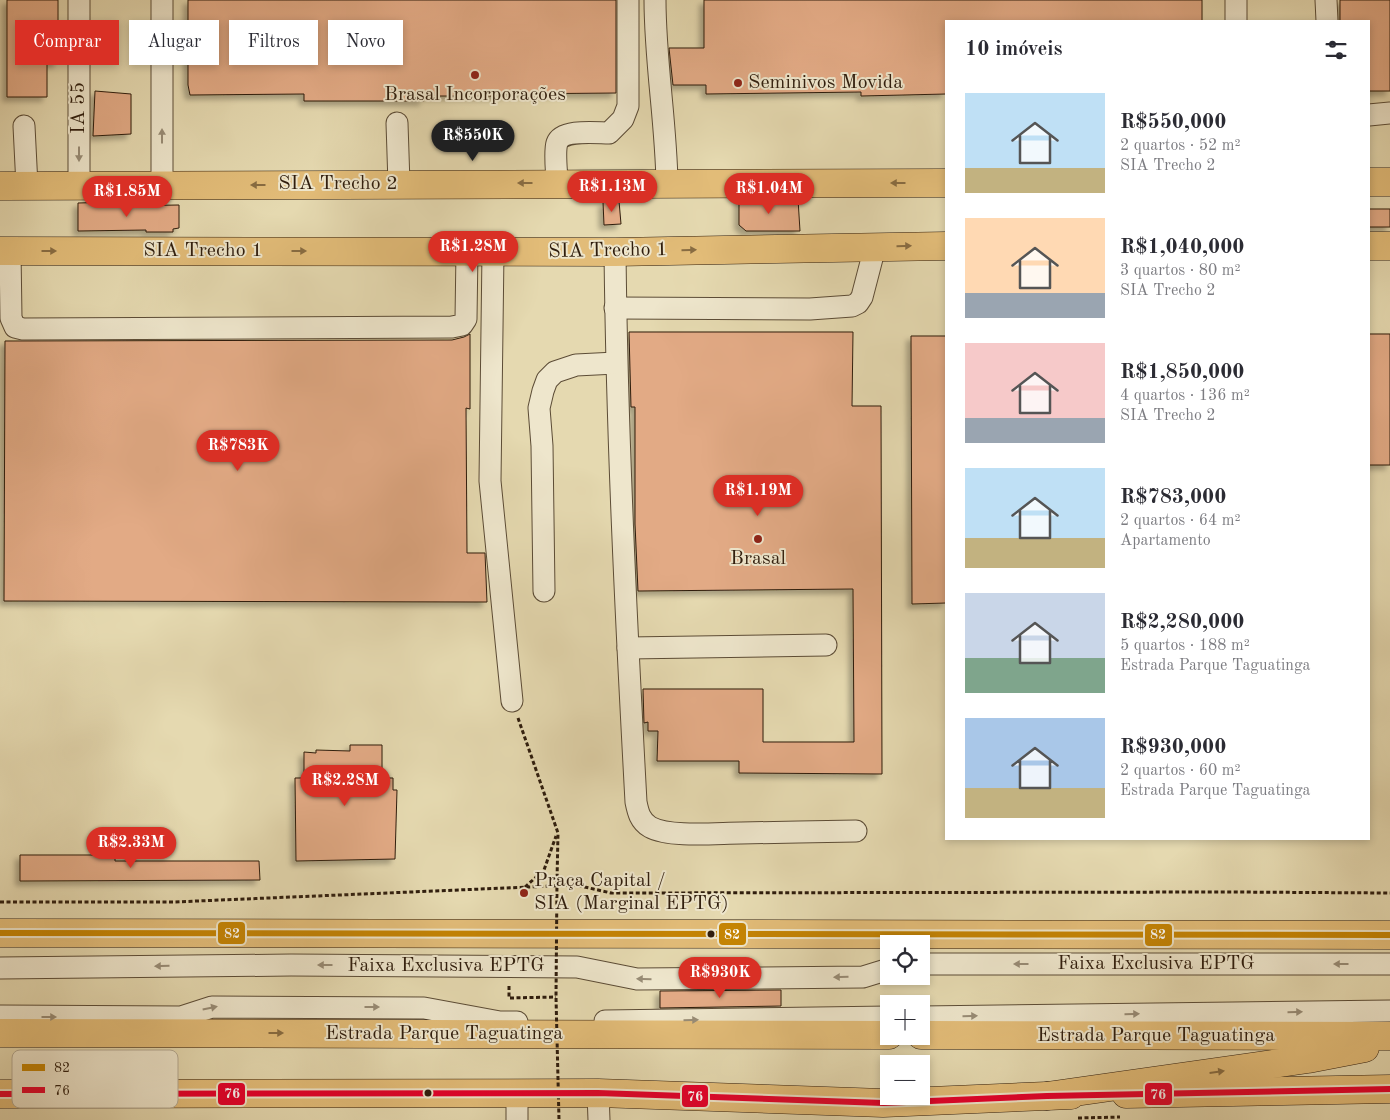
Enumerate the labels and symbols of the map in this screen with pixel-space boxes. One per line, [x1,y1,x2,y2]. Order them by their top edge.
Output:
marker: Brasal Incorporações [469,69,481,81]
place label: Seminivos Movida [748,73,903,93]
marker: Seminivos Movida [732,77,744,89]
street label: IA 55 [69,82,89,134]
place label: Brasal Incorporações [384,85,566,105]
pin: R$550K [432,120,514,162]
one-way arrow [158,128,166,144]
one-way arrow [75,146,83,162]
pin: R$1.13M [566,170,658,213]
pin: R$1.04M [723,172,815,215]
street label: SIA Trecho 2 [278,174,398,194]
pin: R$1.85M [81,176,173,218]
one-way arrow [517,179,533,187]
one-way arrow [889,179,905,187]
one-way arrow [249,181,265,189]
pin: R$1.28M [427,230,519,273]
street label: SIA Trecho 1 [548,240,668,262]
street label: SIA Trecho 1 [143,241,263,261]
one-way arrow [896,242,912,250]
one-way arrow [681,246,697,254]
one-way arrow [41,247,57,255]
one-way arrow [291,247,307,255]
pin: R$783K [197,430,279,472]
pin: R$1.19M [712,474,804,517]
marker: Brasal [752,533,764,545]
place label: Brasal [730,549,786,569]
pin: R$2.28M [299,764,391,807]
pin: R$2.33M [85,826,177,869]
place label: Praça Capital / SIA (Marginal EPTG) [534,871,729,914]
marker: Praça Capital / SIA (Marginal EPTG) [518,887,530,899]
line badge: 82 [217,921,246,945]
line badge: 82 [718,922,747,946]
line badge: 82 [1144,923,1173,947]
text: 82 [224,927,240,941]
text: 82 [724,928,740,942]
text: 82 [1150,928,1166,942]
unlabelled marker [706,929,716,939]
street label: Faixa Exclusiva EPTG [1057,954,1255,974]
street label: Faixa Exclusiva EPTG [347,956,545,976]
pin: R$930K [679,956,761,999]
one-way arrow [1013,960,1029,968]
one-way arrow [1333,960,1349,968]
one-way arrow [317,961,333,969]
one-way arrow [154,962,170,970]
one-way arrow [833,973,849,981]
one-way arrow [635,975,651,983]
one-way arrow [364,1003,380,1011]
one-way arrow [202,1004,218,1012]
one-way arrow [1287,1008,1303,1016]
one-way arrow [1125,1010,1141,1018]
one-way arrow [962,1012,978,1020]
one-way arrow [41,1013,57,1021]
one-way arrow [683,1016,699,1024]
street label: Estrada Parque Taguatinga [325,1024,563,1044]
street label: Estrada Parque Taguatinga [1037,1026,1275,1046]
one-way arrow [268,1029,284,1037]
legend [12,1050,178,1108]
text: 82 [54,1061,70,1075]
one-way arrow [1209,1068,1225,1076]
line badge: 76 [217,1082,246,1106]
line badge: 76 [1144,1082,1173,1106]
text: 76 [54,1084,70,1098]
line badge: 76 [681,1084,709,1108]
text: 76 [224,1087,240,1101]
unlabelled marker [423,1088,433,1098]
text: 76 [1150,1088,1166,1102]
text: 76 [687,1090,703,1104]

